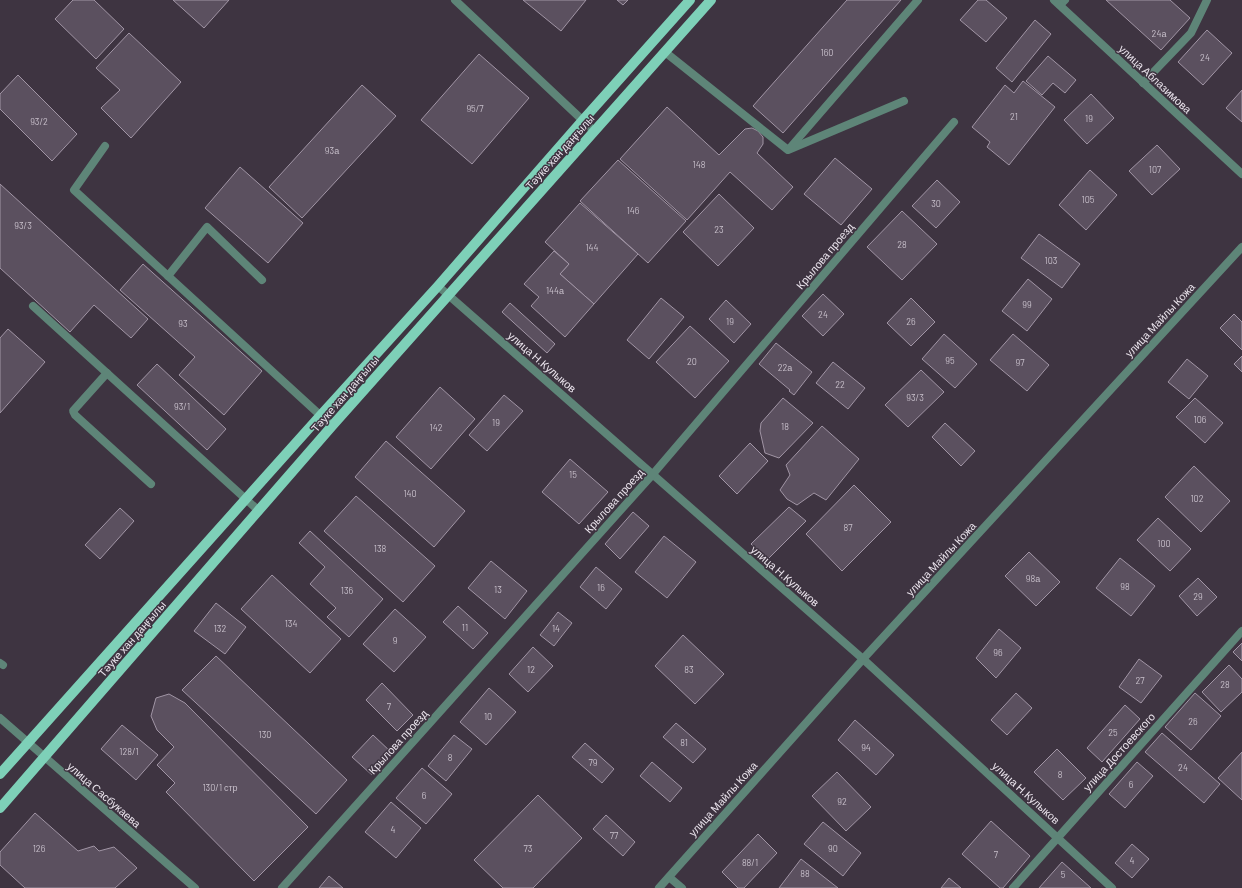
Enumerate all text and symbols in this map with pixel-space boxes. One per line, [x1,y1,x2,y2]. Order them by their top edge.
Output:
house number: 24а [1152,28,1166,39]
street label: улица Аблазимова [1116,42,1195,116]
house number: 160 [821,47,833,58]
house number: 24 [1200,52,1210,63]
house number: 95/7 [466,103,484,114]
street label: Тәуке хан даңғылы [523,111,597,192]
house number: 21 [1010,111,1018,122]
house number: 19 [1085,113,1093,124]
house number: 93/2 [30,116,48,127]
house number: 93а [325,145,339,156]
house number: 148 [693,159,706,170]
house number: 107 [1149,164,1162,175]
house number: 105 [1082,194,1095,205]
house number: 30 [931,198,941,209]
house number: 146 [627,205,640,216]
street label: Крылова проезд [793,219,856,291]
house number: 93/3 [14,220,32,231]
house number: 23 [714,224,724,235]
house number: 28 [897,239,907,250]
house number: 144 [585,242,599,253]
house number: 103 [1045,255,1058,266]
street label: улица Майлы Кожа [1122,279,1198,359]
house number: 144а [546,285,564,296]
house number: 99 [1022,299,1032,310]
house number: 24 [818,309,828,320]
house number: 19 [726,316,734,327]
house number: 26 [906,316,916,327]
house number: 93 [178,318,188,329]
street label: улица Н.Кулыков [505,328,579,395]
street label: Тәуке хан даңғылы [308,353,381,434]
house number: 95 [945,355,955,366]
house number: 20 [687,356,697,367]
house number: 97 [1016,357,1025,368]
house number: 22а [778,362,792,373]
house number: 22 [835,379,845,390]
house number: 93/3 [906,392,924,403]
house number: 93/1 [174,401,190,412]
house number: 106 [1194,414,1207,425]
house number: 19 [492,417,500,428]
house number: 18 [781,421,789,432]
house number: 142 [430,422,443,433]
street label: Крылова проезд [581,465,646,536]
house number: 15 [569,469,577,480]
house number: 140 [403,488,417,499]
house number: 102 [1190,493,1204,504]
street label: улица Майлы Кожа [903,518,979,598]
house number: 87 [844,522,853,533]
house number: 100 [1157,538,1171,549]
street label: улица Н.Кулыков [748,542,822,609]
house number: 138 [374,543,387,554]
house number: 98а [1026,573,1040,584]
house number: 98 [1120,581,1130,592]
house number: 16 [597,582,605,593]
house number: 13 [494,584,502,595]
house number: 136 [341,585,354,596]
house number: 29 [1193,591,1203,602]
street label: Тәуке хан даңғылы [95,598,168,679]
house number: 134 [285,618,297,629]
house number: 11 [462,622,468,633]
house number: 132 [214,623,226,634]
house number: 14 [552,623,560,634]
house number: 9 [393,635,398,646]
house number: 96 [993,647,1003,658]
house number: 12 [527,664,535,675]
house number: 83 [684,664,694,675]
house number: 27 [1135,675,1145,686]
house number: 28 [1220,679,1230,690]
house number: 7 [387,701,392,712]
street label: Крылова проезд [365,706,430,777]
street label: улица Достоевского [1080,710,1157,794]
house number: 10 [484,711,492,722]
house number: 26 [1188,716,1198,727]
house number: 25 [1108,727,1118,738]
house number: 130 [259,729,271,740]
house number: 81 [680,737,688,748]
house number: 94 [861,742,871,753]
house number: 128/1 [119,746,139,757]
house number: 8 [448,752,453,763]
house number: 79 [589,757,598,768]
street label: улица Майлы Кожа [686,758,760,839]
street label: улица Сасбукаева [65,759,144,831]
street label: улица Н.Кулыков [990,759,1063,826]
house number: 24 [1178,762,1188,773]
house number: 8 [1058,769,1063,780]
house number: 6 [1129,779,1134,790]
house number: 130/1 стр [202,782,238,793]
house number: 6 [422,790,427,801]
house number: 92 [837,796,847,807]
house number: 4 [391,824,396,835]
house number: 77 [610,830,619,841]
house number: 126 [33,843,46,854]
house number: 73 [524,843,533,854]
house number: 90 [828,843,838,854]
house number: 7 [994,849,999,860]
house number: 4 [1130,855,1135,866]
house number: 88/1 [742,857,758,868]
house number: 88 [800,868,810,879]
house number: 5 [1061,869,1066,880]

